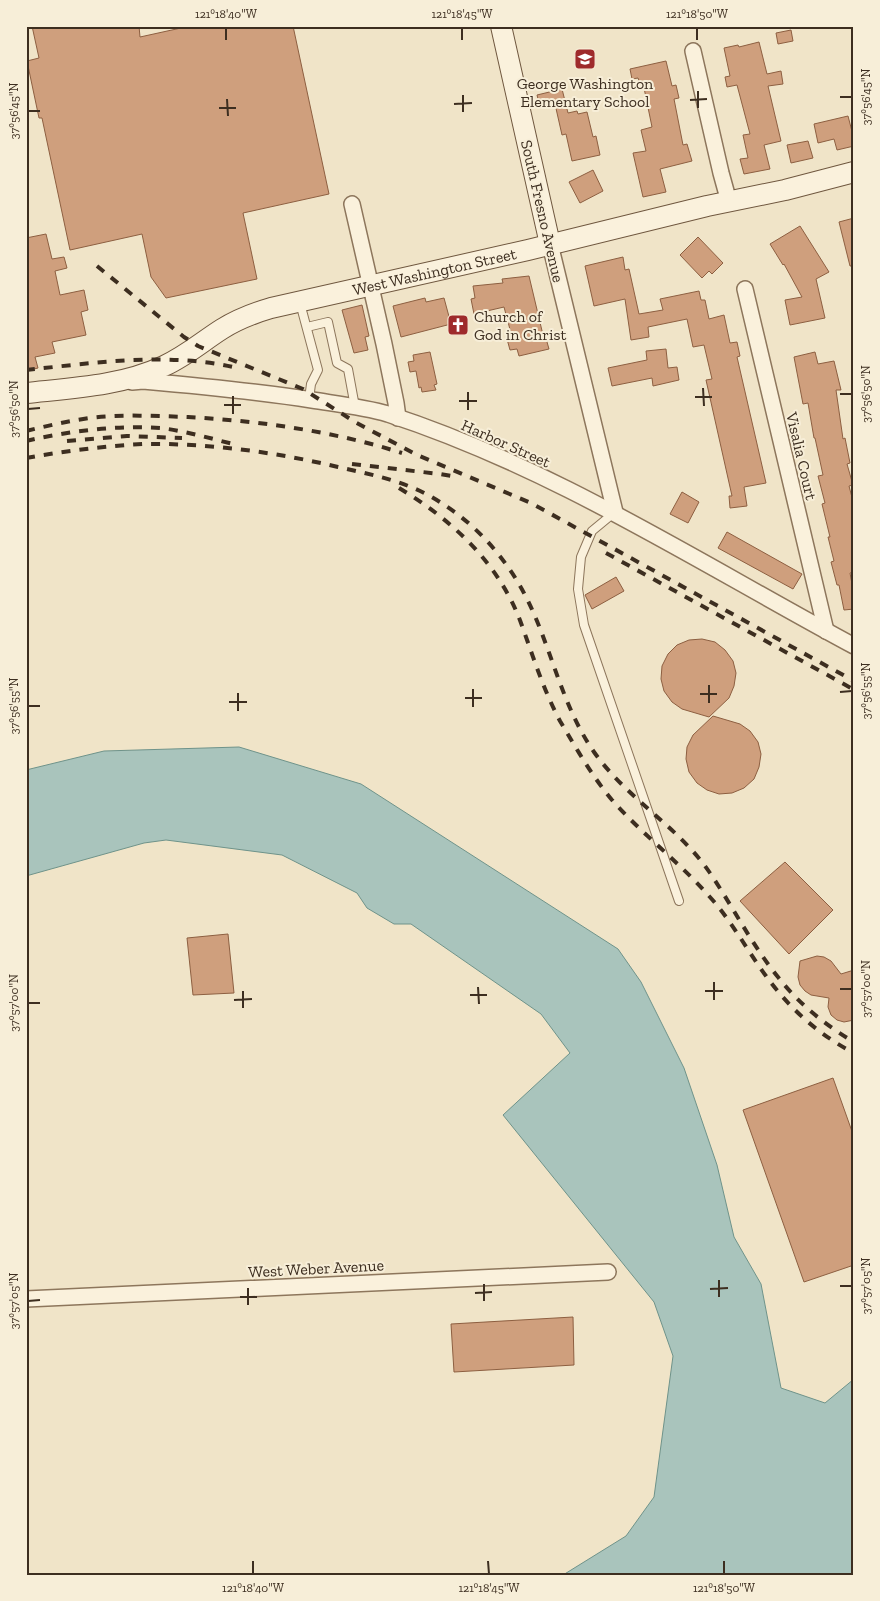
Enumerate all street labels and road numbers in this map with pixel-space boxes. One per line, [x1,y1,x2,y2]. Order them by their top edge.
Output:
street label: South Fresno Avenue [517,138,568,284]
street label: West Washington Street [351,244,518,299]
street label: Visalia Court [782,409,821,502]
street label: Harbor Street [458,415,553,472]
street label: West Weber Avenue [248,1255,384,1282]

